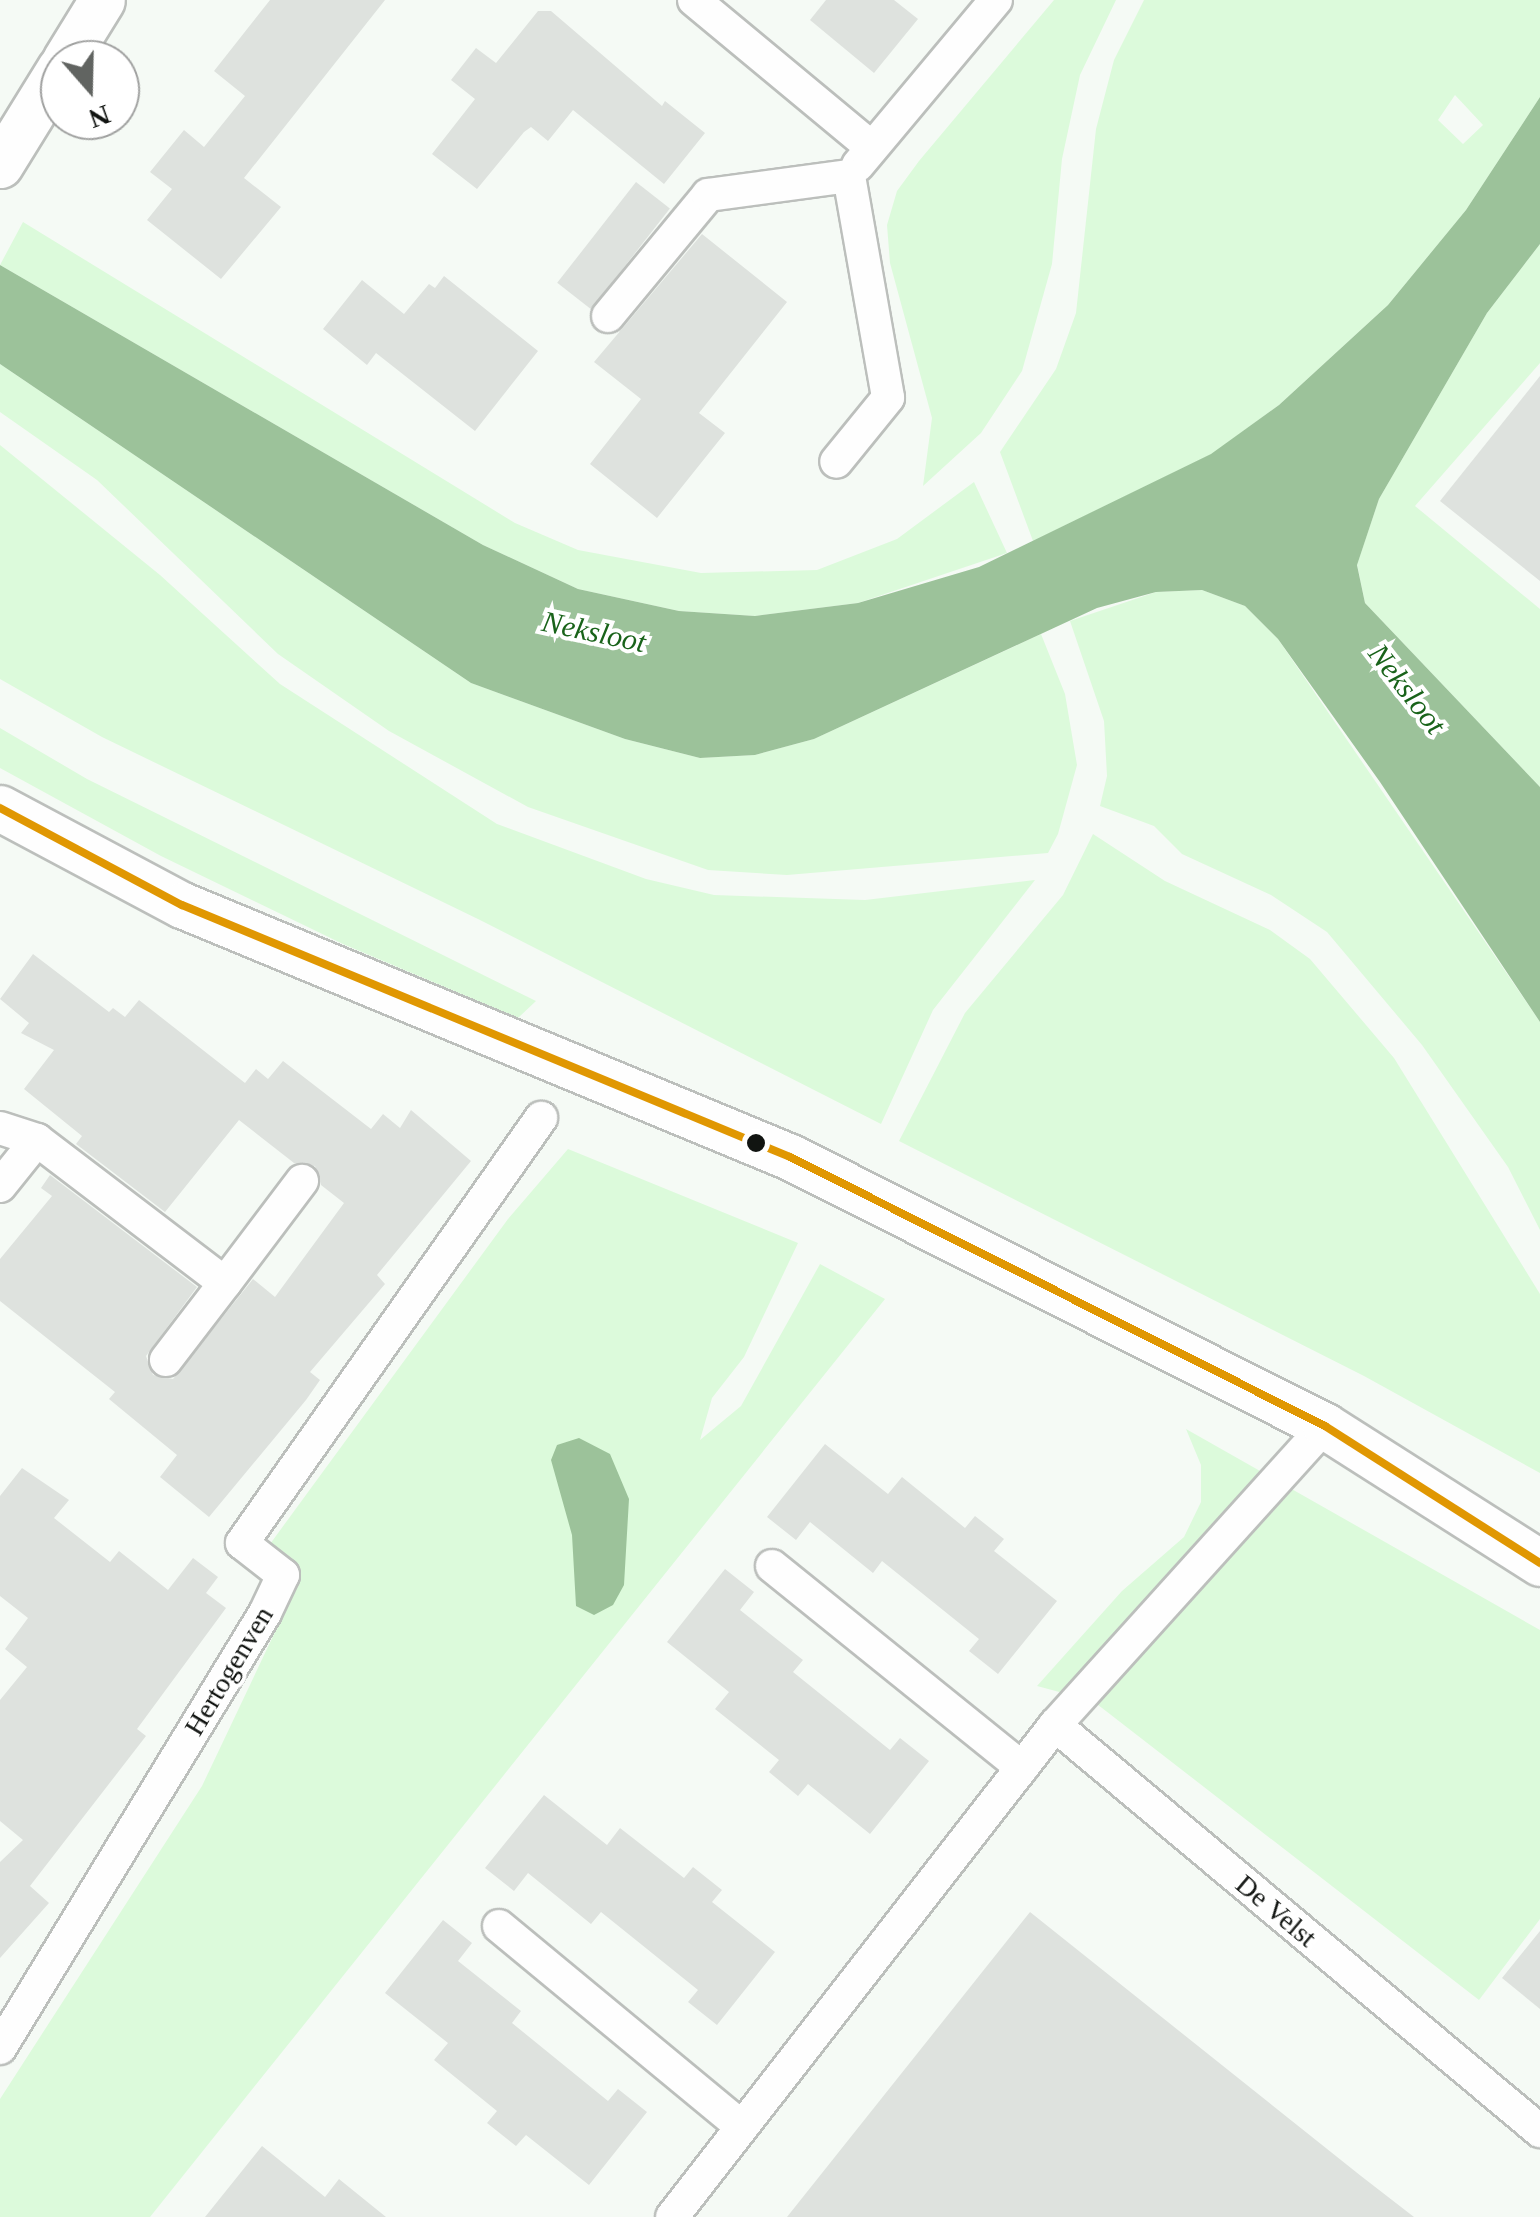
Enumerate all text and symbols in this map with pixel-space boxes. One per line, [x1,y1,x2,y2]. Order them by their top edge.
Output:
north arrow [40,40,140,140]
text: N [85,99,115,135]
water label: Neksloot [539,603,649,661]
water label: Neksloot [1360,637,1454,741]
unlabelled marker [746,1133,766,1153]
street label: Hertogenven [177,1600,281,1742]
street label: De Velst [1229,1867,1323,1955]

